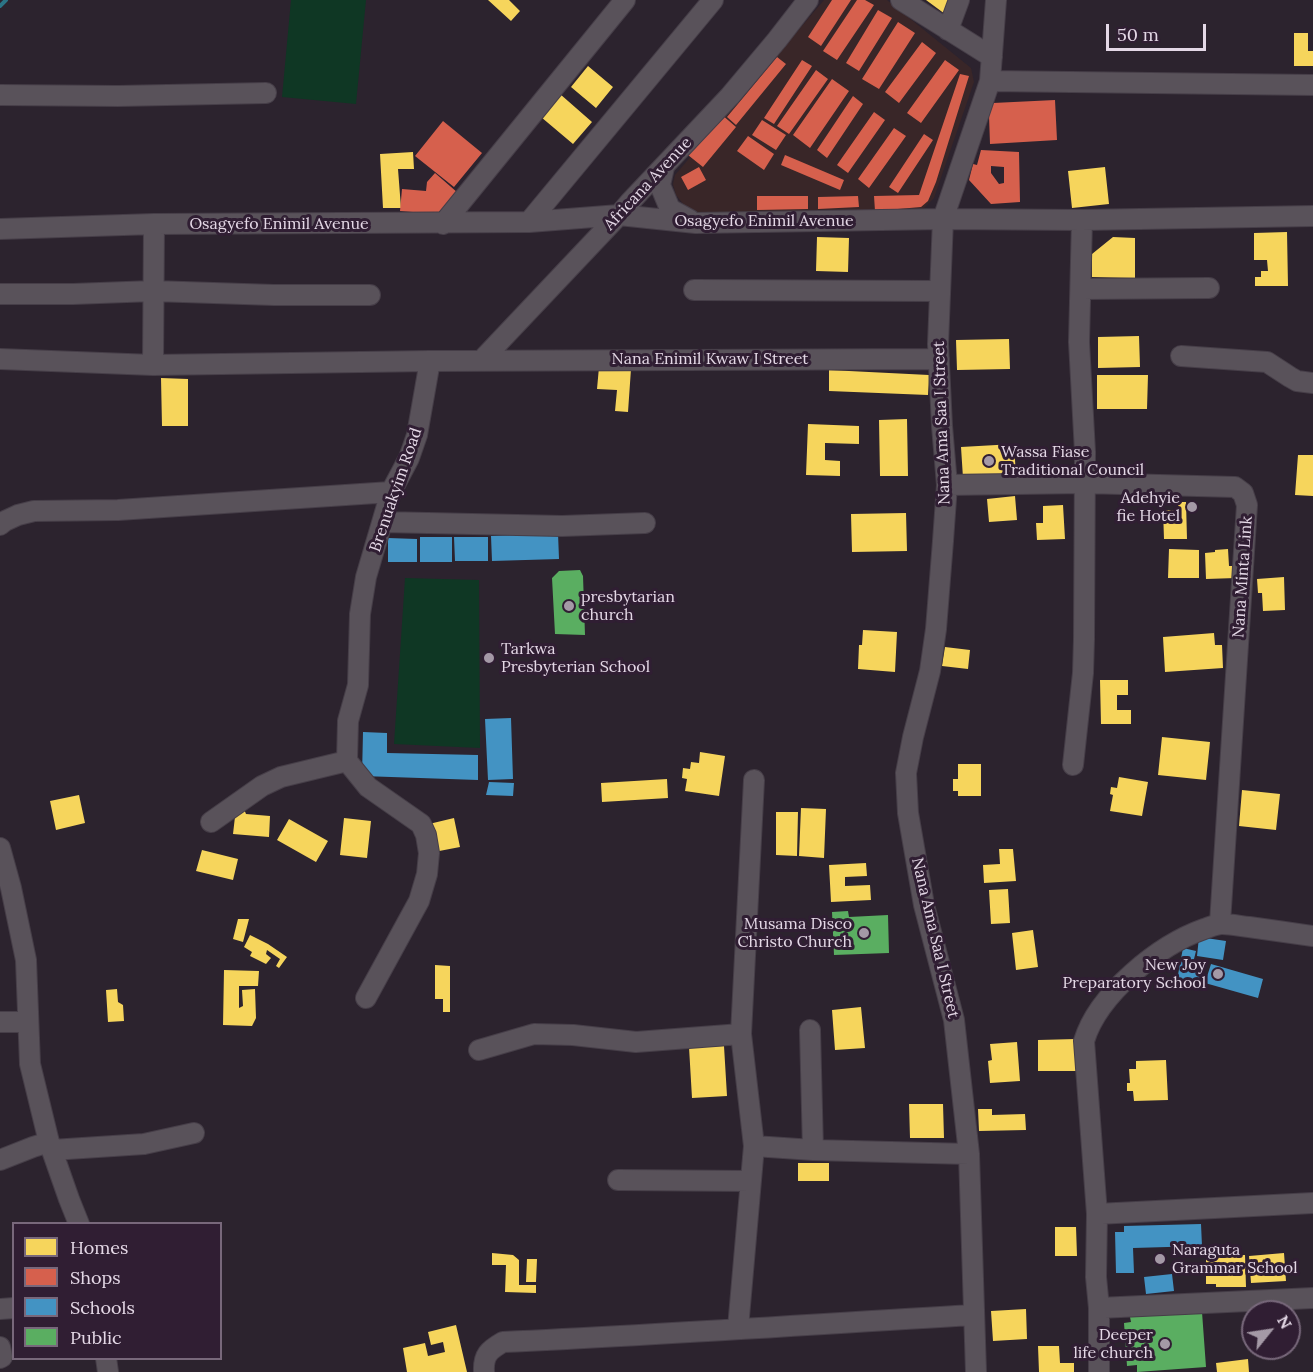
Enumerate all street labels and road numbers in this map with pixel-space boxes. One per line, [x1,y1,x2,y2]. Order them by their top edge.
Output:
street label: Africana Avenue [600,134,696,234]
street label: Osagyefo Enimil Avenue [674,211,854,231]
street label: Osagyefo Enimil Avenue [189,214,369,234]
street label: Nana Ama Saa I Street [930,341,954,505]
street label: Nana Enimil Kwaw I Street [612,349,808,369]
street label: Brenuakyim Road [366,425,426,555]
street label: Nana Minta Link [1229,515,1257,639]
street label: Nana Ama Saa I Street [907,856,963,1020]

